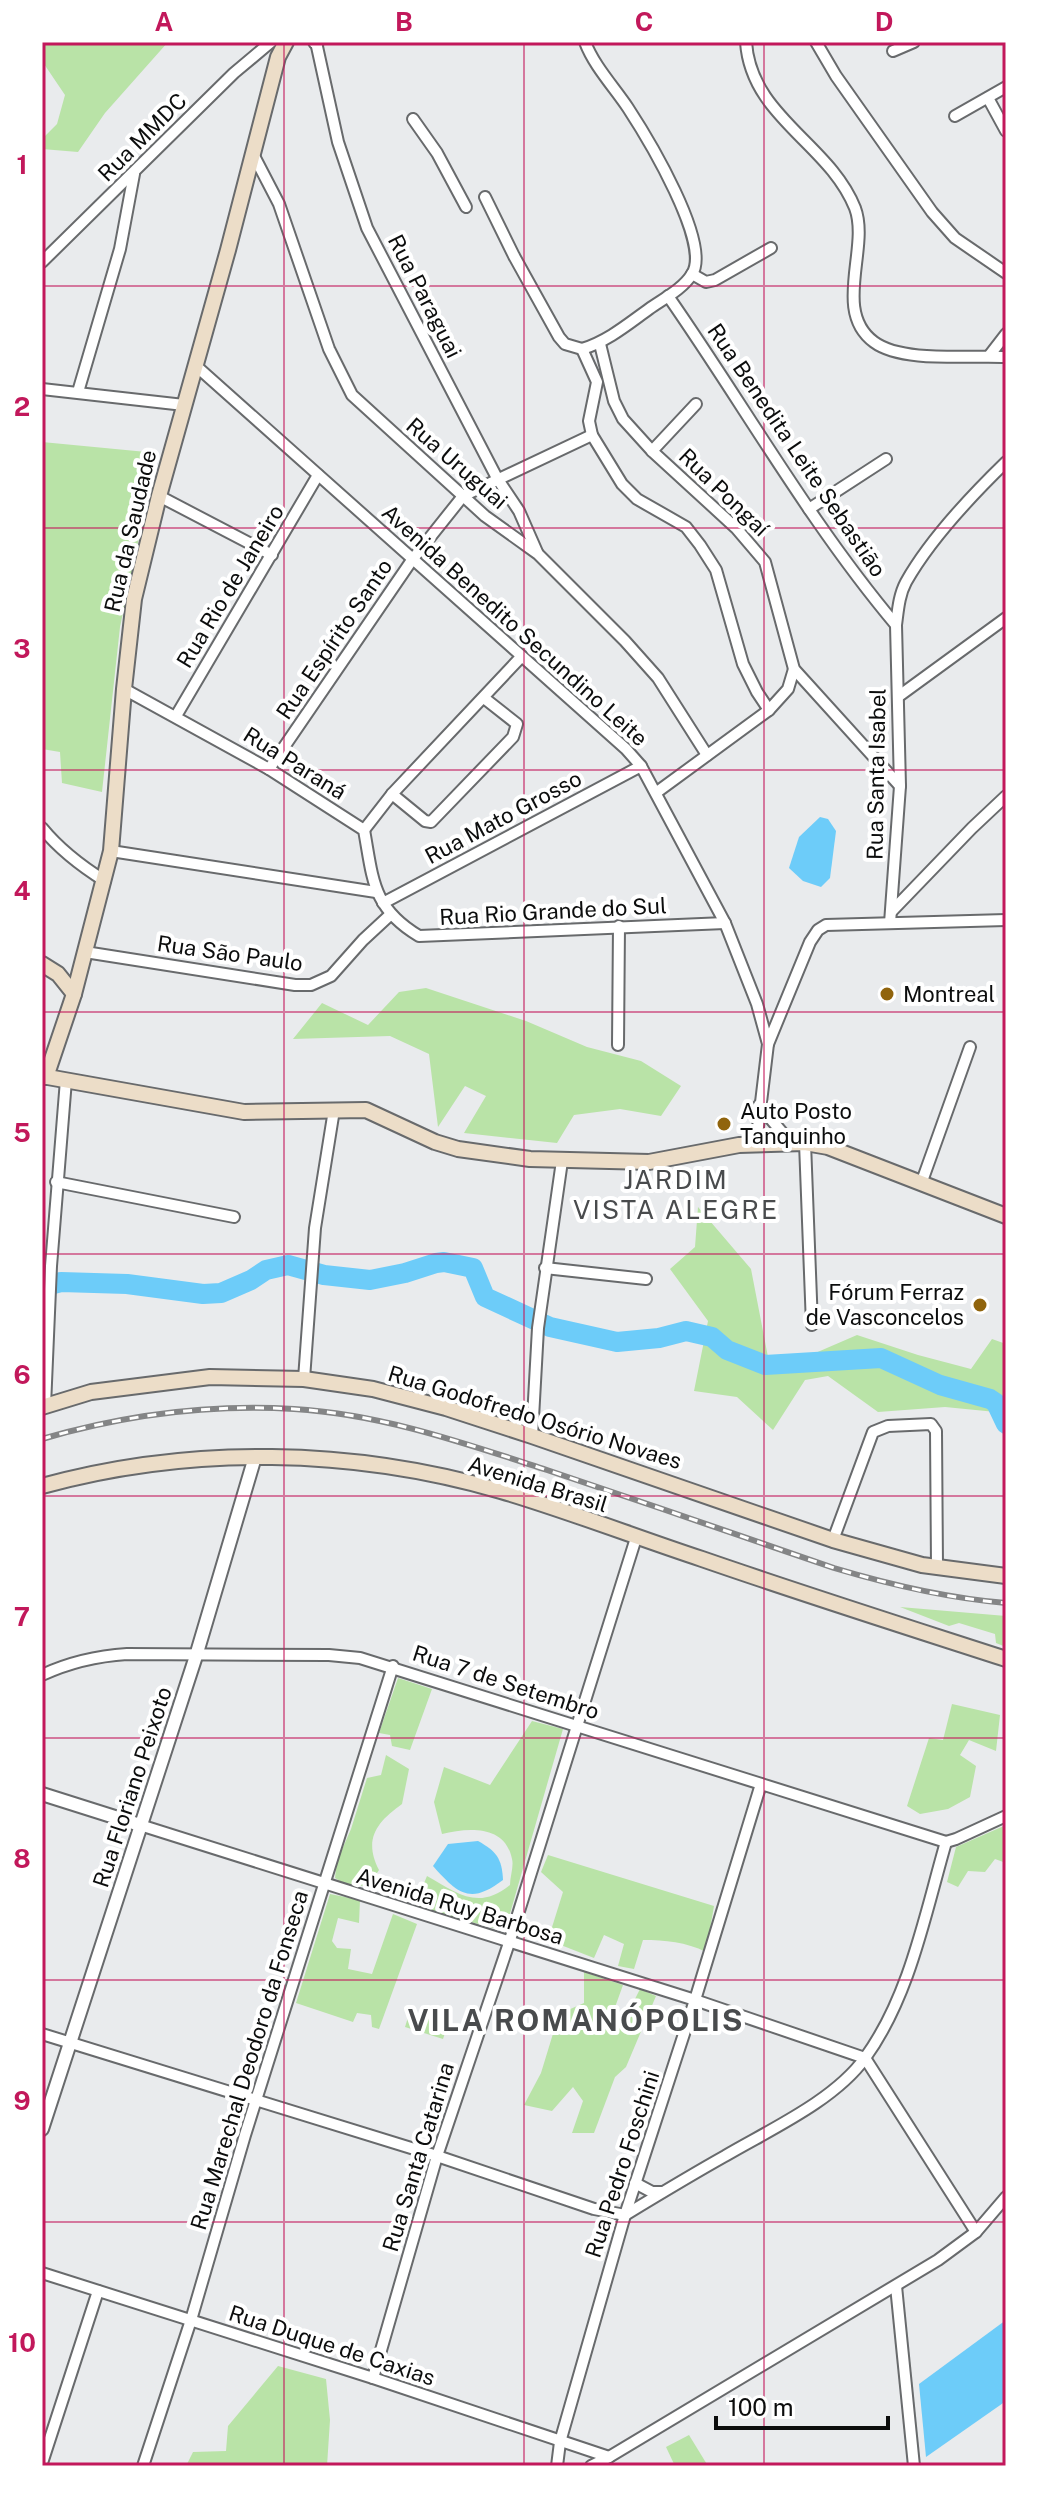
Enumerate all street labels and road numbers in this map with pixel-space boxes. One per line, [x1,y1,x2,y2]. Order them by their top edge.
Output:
street label: Rua MMDC [92,87,192,187]
street label: Rua Paraguai [383,230,467,362]
street label: Rua Benedita Leite Sebastião [702,318,892,582]
street label: Rua Uruguai [401,412,513,514]
street label: Rua Pongaí [674,443,775,542]
street label: Rua da Saudade [99,447,161,615]
street label: Avenida Benedito Secundino Leite [377,499,653,751]
street label: Rua Rio de Janeiro [171,500,289,672]
street label: Rua Espírito Santo [271,554,397,724]
street label: Rua Santa Isabel [862,688,890,860]
street label: Rua Paraná [239,721,351,805]
street label: Rua Mato Grosso [420,765,586,869]
street label: Rua Rio Grande do Sul [439,892,667,930]
street label: Rua São Paulo [155,930,305,976]
street label: Rua Godofredo Osório Novaes [385,1360,685,1474]
street label: Avenida Brasil [465,1450,611,1518]
street label: Rua 7 de Setembro [409,1640,603,1724]
street label: Rua Floriano Peixoto [87,1683,177,1891]
street label: Avenida Ruy Barbosa [353,1862,567,1950]
street label: Rua Marechal Deodoro da Fonseca [185,1887,313,2233]
street label: Rua Santa Catarina [377,2059,459,2255]
street label: Rua Pedro Foschini [579,2067,665,2261]
street label: Rua Duque de Caxias [226,2299,438,2391]

